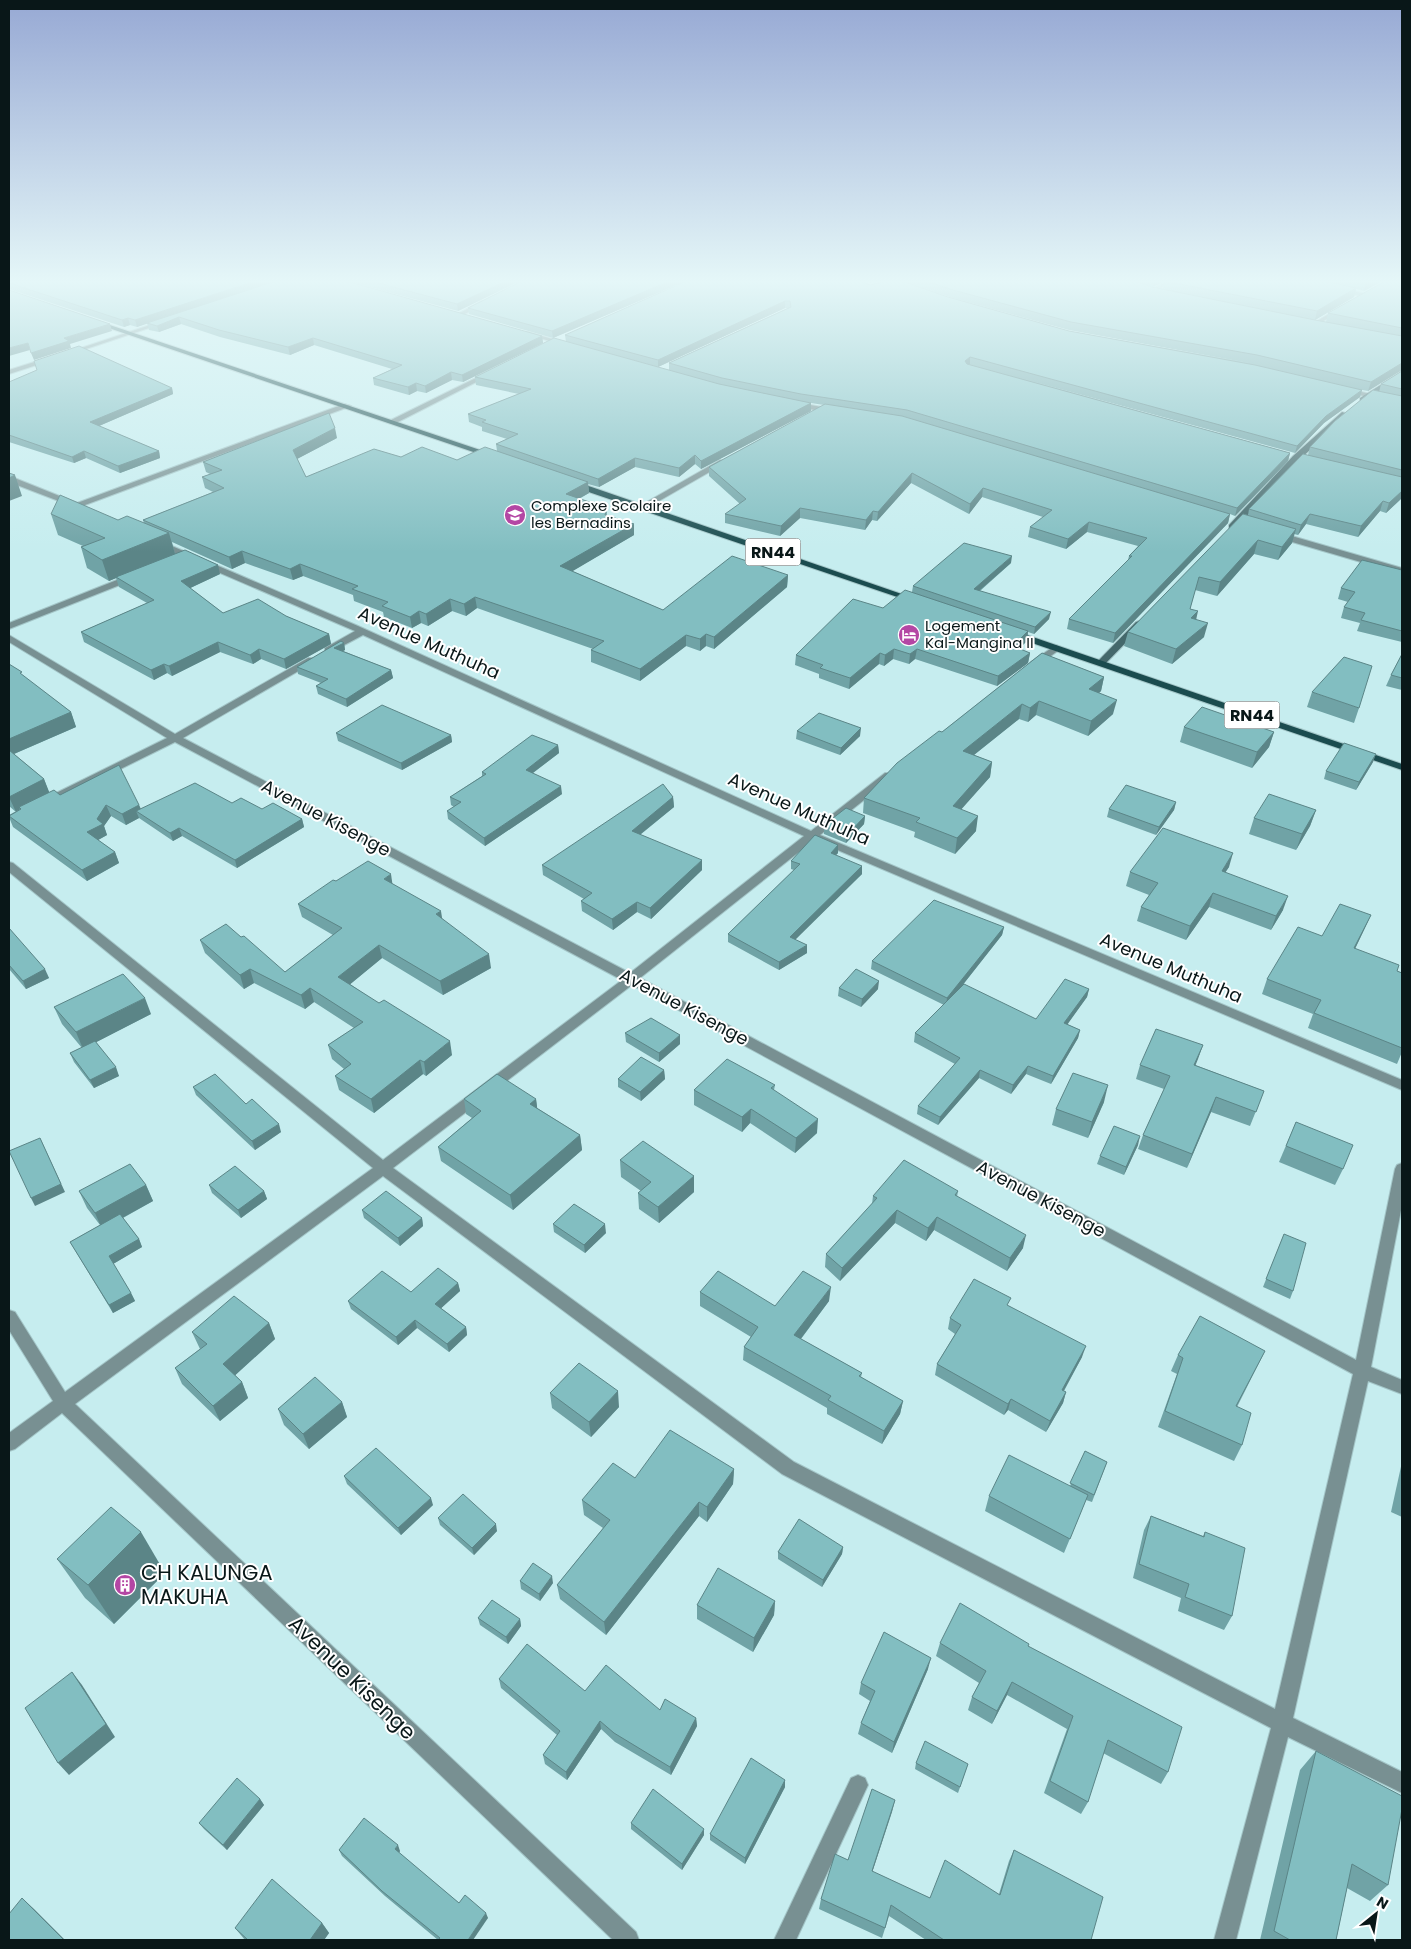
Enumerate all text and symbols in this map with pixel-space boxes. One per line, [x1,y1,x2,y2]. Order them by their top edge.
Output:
place label: Complexe Scolaire les Bernadins [531,495,671,533]
school or university icon: Complexe Scolaire les Bernadins [503,503,527,527]
road number: RN44 [746,538,800,566]
street label: Avenue Muthuha [354,600,504,685]
place label: Logement Kal-Mangina II [925,615,1034,653]
hotel icon: Logement Kal-Mangina II [897,623,921,647]
road number: RN44 [1224,702,1280,728]
street label: Avenue Muthuha [724,766,874,851]
street label: Avenue Kisenge [257,773,395,862]
street label: Avenue Muthuha [1096,926,1246,1009]
street label: Avenue Kisenge [615,962,753,1051]
street label: Avenue Kisenge [972,1154,1110,1243]
place label: CH KALUNGA MAKUHA [141,1558,273,1611]
building icon: CH KALUNGA MAKUHA [113,1573,137,1597]
street label: Avenue Kisenge [282,1609,422,1746]
north arrow [1351,1889,1401,1939]
text: N [1373,1891,1392,1914]

